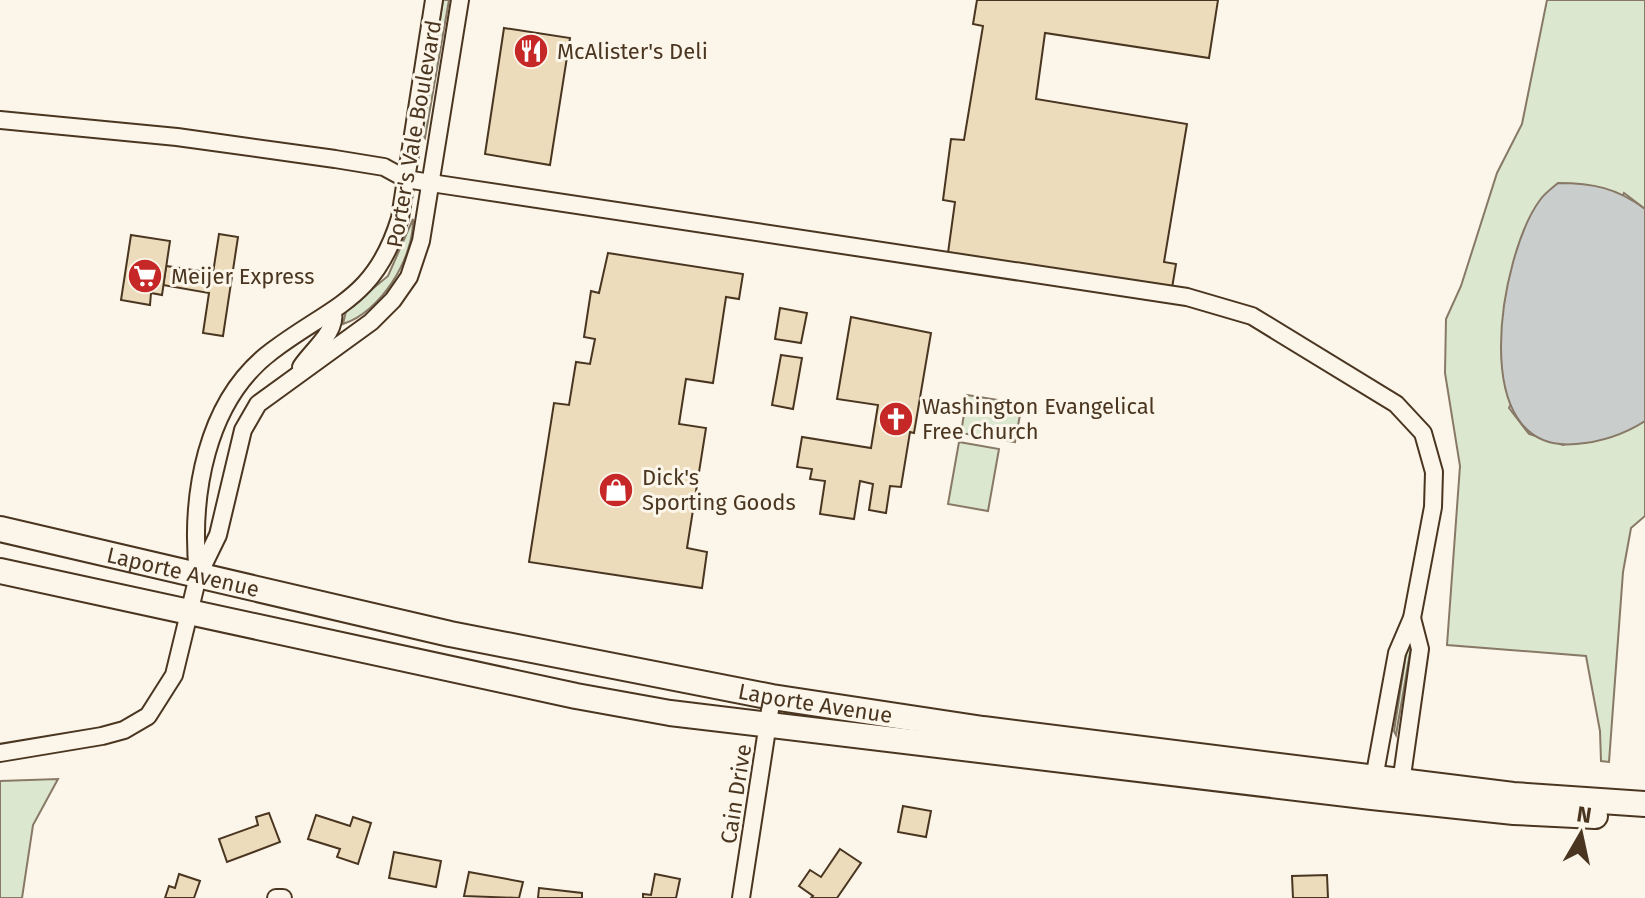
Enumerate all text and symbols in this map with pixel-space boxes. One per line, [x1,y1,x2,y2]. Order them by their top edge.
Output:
street label: Porter's Vale Boulevard [381,18,447,250]
restaurant icon: McAlister's Deli [512,32,550,70]
place label: McAlister's Deli [557,38,708,65]
supermarket icon: Meijer Express [126,257,164,295]
place label: Meijer Express [171,263,314,290]
place label: Washington Evangelical Free Church [922,393,1155,445]
church icon: Washington Evangelical Free Church [877,400,915,438]
place label: Dick's Sporting Goods [642,464,796,516]
shop icon: Dick's Sporting Goods [597,471,635,509]
street label: Laporte Avenue [104,541,262,603]
street label: Laporte Avenue [736,677,894,729]
street label: Cain Drive [715,742,757,846]
north arrow [1541,794,1621,874]
text: N [1575,800,1593,829]

